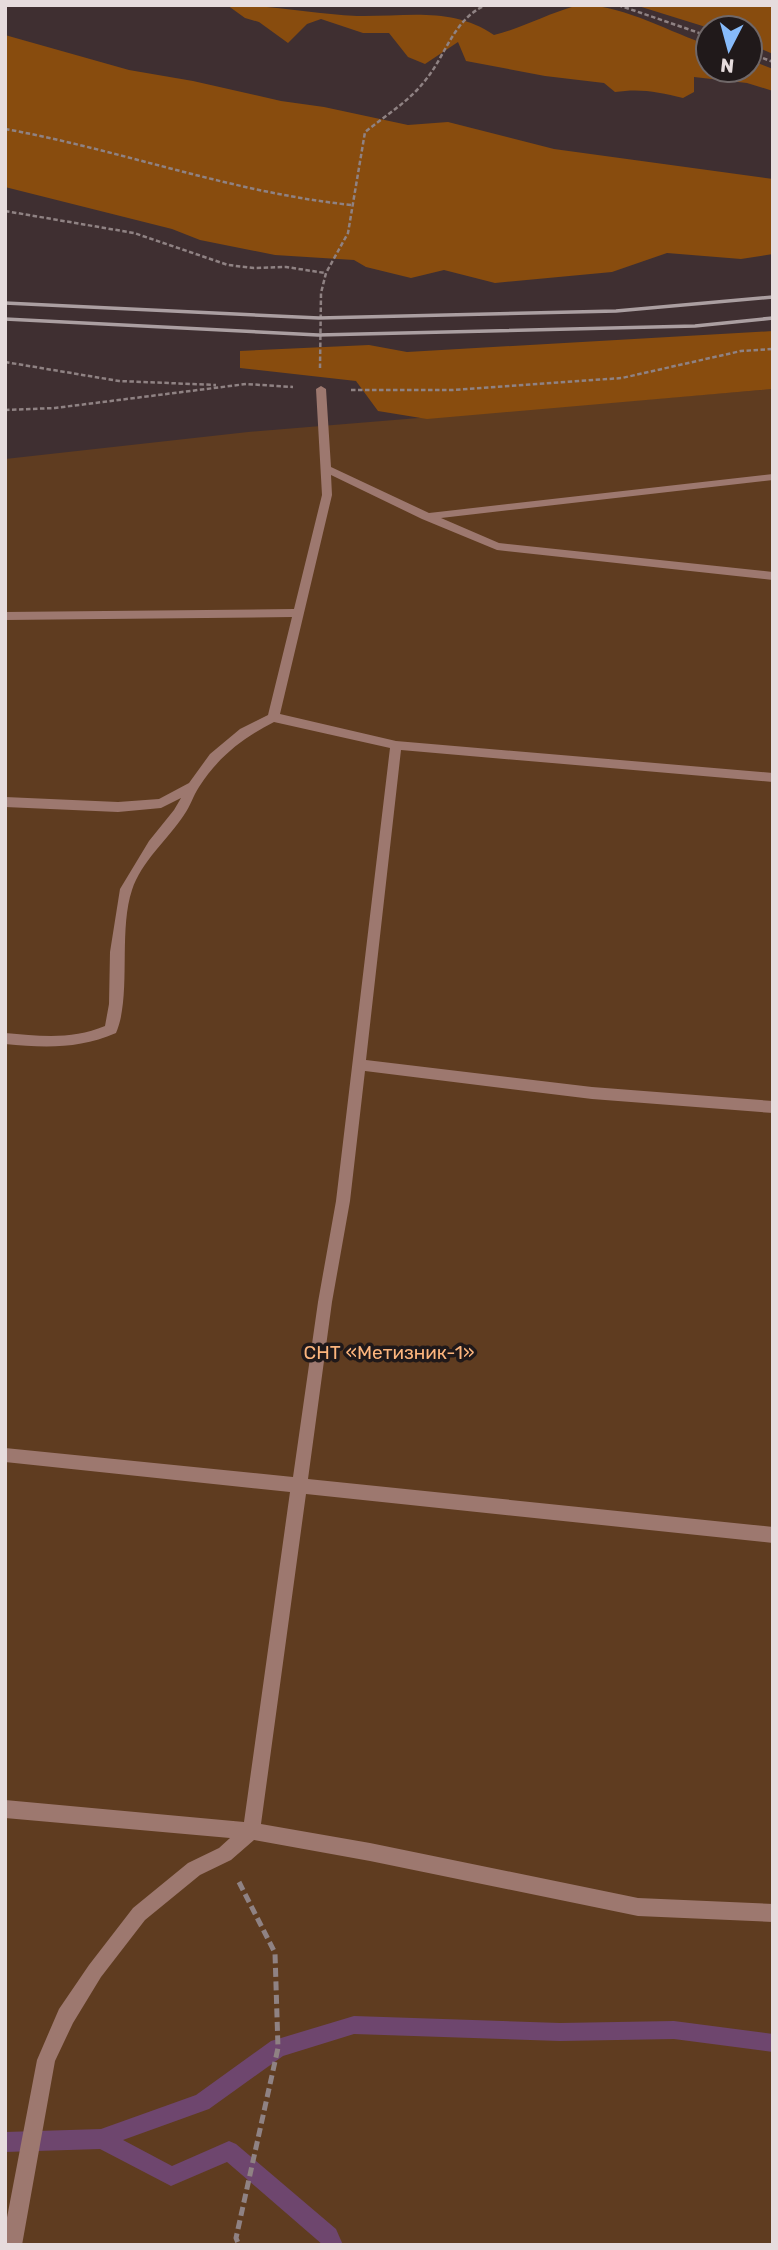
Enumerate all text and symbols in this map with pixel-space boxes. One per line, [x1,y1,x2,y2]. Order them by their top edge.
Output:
north arrow [694,14,764,84]
text: N [719,53,735,78]
park label: СНТ «Метизник-1» [304,1341,474,1364]

